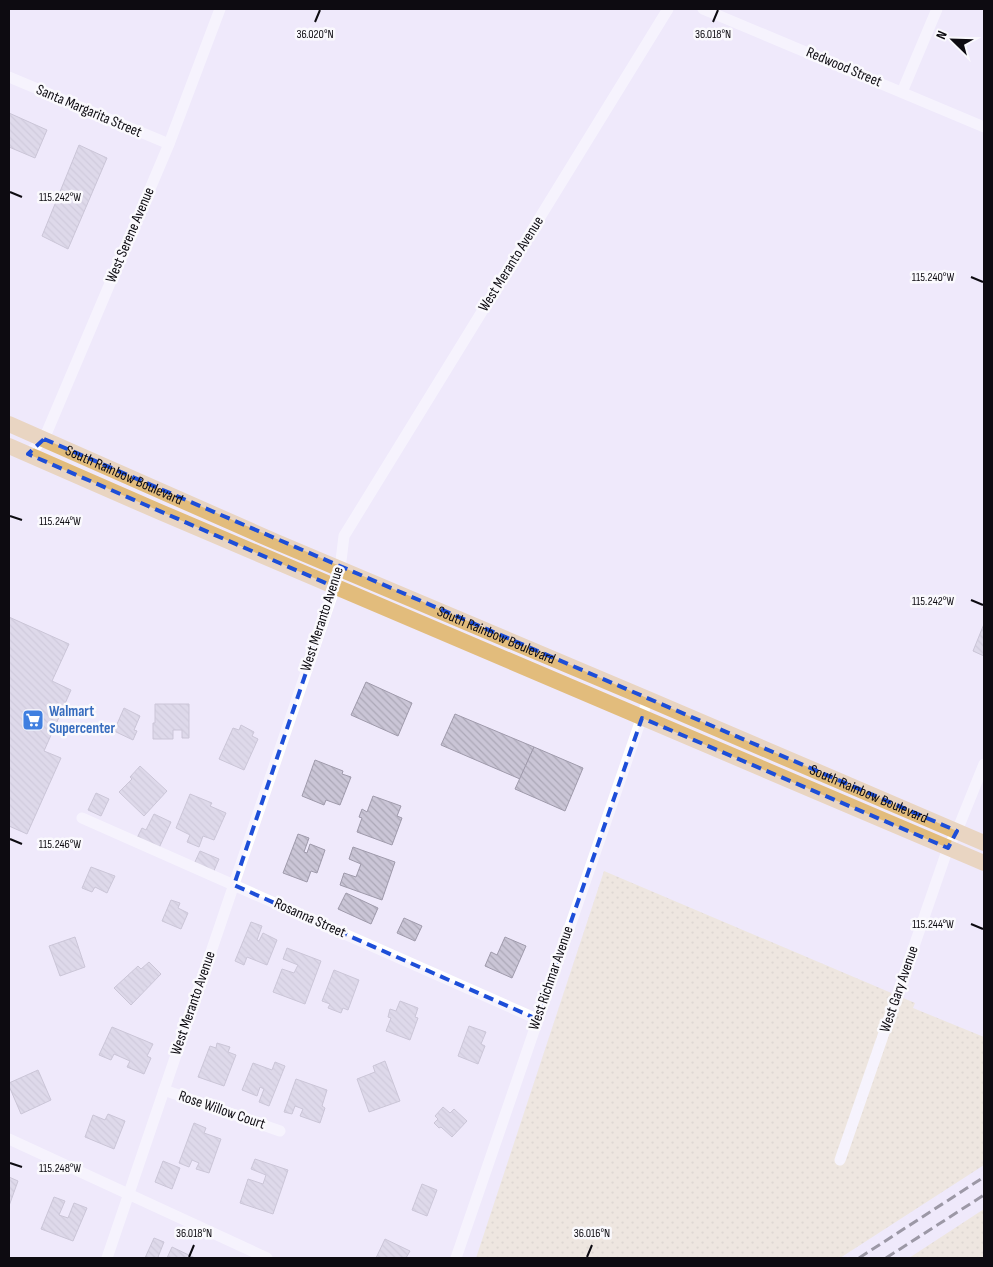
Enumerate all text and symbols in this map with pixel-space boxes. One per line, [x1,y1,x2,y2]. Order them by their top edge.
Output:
north arrow [928,15,978,65]
text: 36.020°N [296,27,334,42]
text: 36.018°N [695,27,731,42]
text: N [932,28,951,42]
street label: Redwood Street [803,43,885,92]
street label: Santa Margarita Street [33,80,145,142]
street label: West Serene Avenue [101,184,159,286]
text: 115.242°W [39,190,81,205]
street label: West Meranto Avenue [474,213,548,315]
text: 115.240°W [912,270,954,285]
street label: South Rainbow Boulevard [62,441,186,509]
text: 115.244°W [39,514,81,529]
street label: West Meranto Avenue [296,564,348,674]
text: 115.242°W [912,594,954,609]
street label: South Rainbow Boulevard [434,601,558,668]
place label: Walmart Supercenter [49,702,115,738]
supermarket icon: Walmart Supercenter [21,708,45,732]
street label: South Rainbow Boulevard [807,760,931,827]
text: 115.246°W [39,837,81,852]
street label: Rosanna Street [271,894,349,942]
text: 115.244°W [912,917,954,932]
street label: West Richmar Avenue [524,923,578,1033]
street label: West Gary Avenue [875,943,923,1035]
street label: West Meranto Avenue [166,948,220,1058]
street label: Rose Willow Court [176,1086,268,1134]
text: 115.248°W [39,1161,81,1176]
text: 36.018°N [176,1226,212,1241]
text: 36.016°N [574,1226,610,1241]

